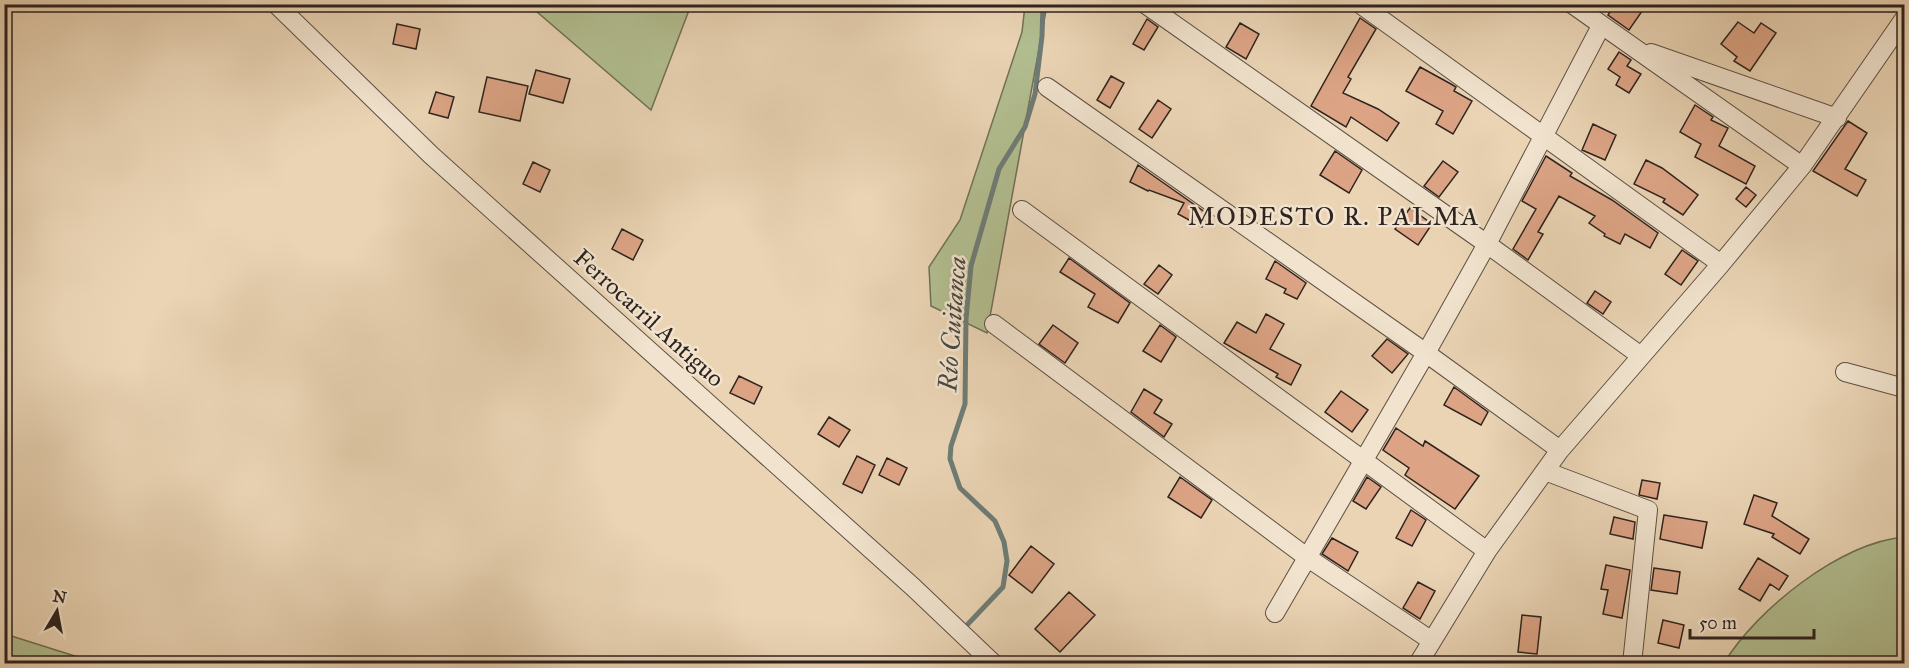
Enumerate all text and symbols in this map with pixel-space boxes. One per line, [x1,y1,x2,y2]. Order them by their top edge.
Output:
district label: MODESTO R. PALMA [1188,200,1480,232]
street label: Ferrocarril Antiguo [567,242,731,394]
water label: Río Cuitanca [931,255,973,394]
north arrow [27,581,87,641]
text: N [51,586,68,607]
scale bar [1690,602,1814,640]
text: 50 m [1699,612,1737,634]

